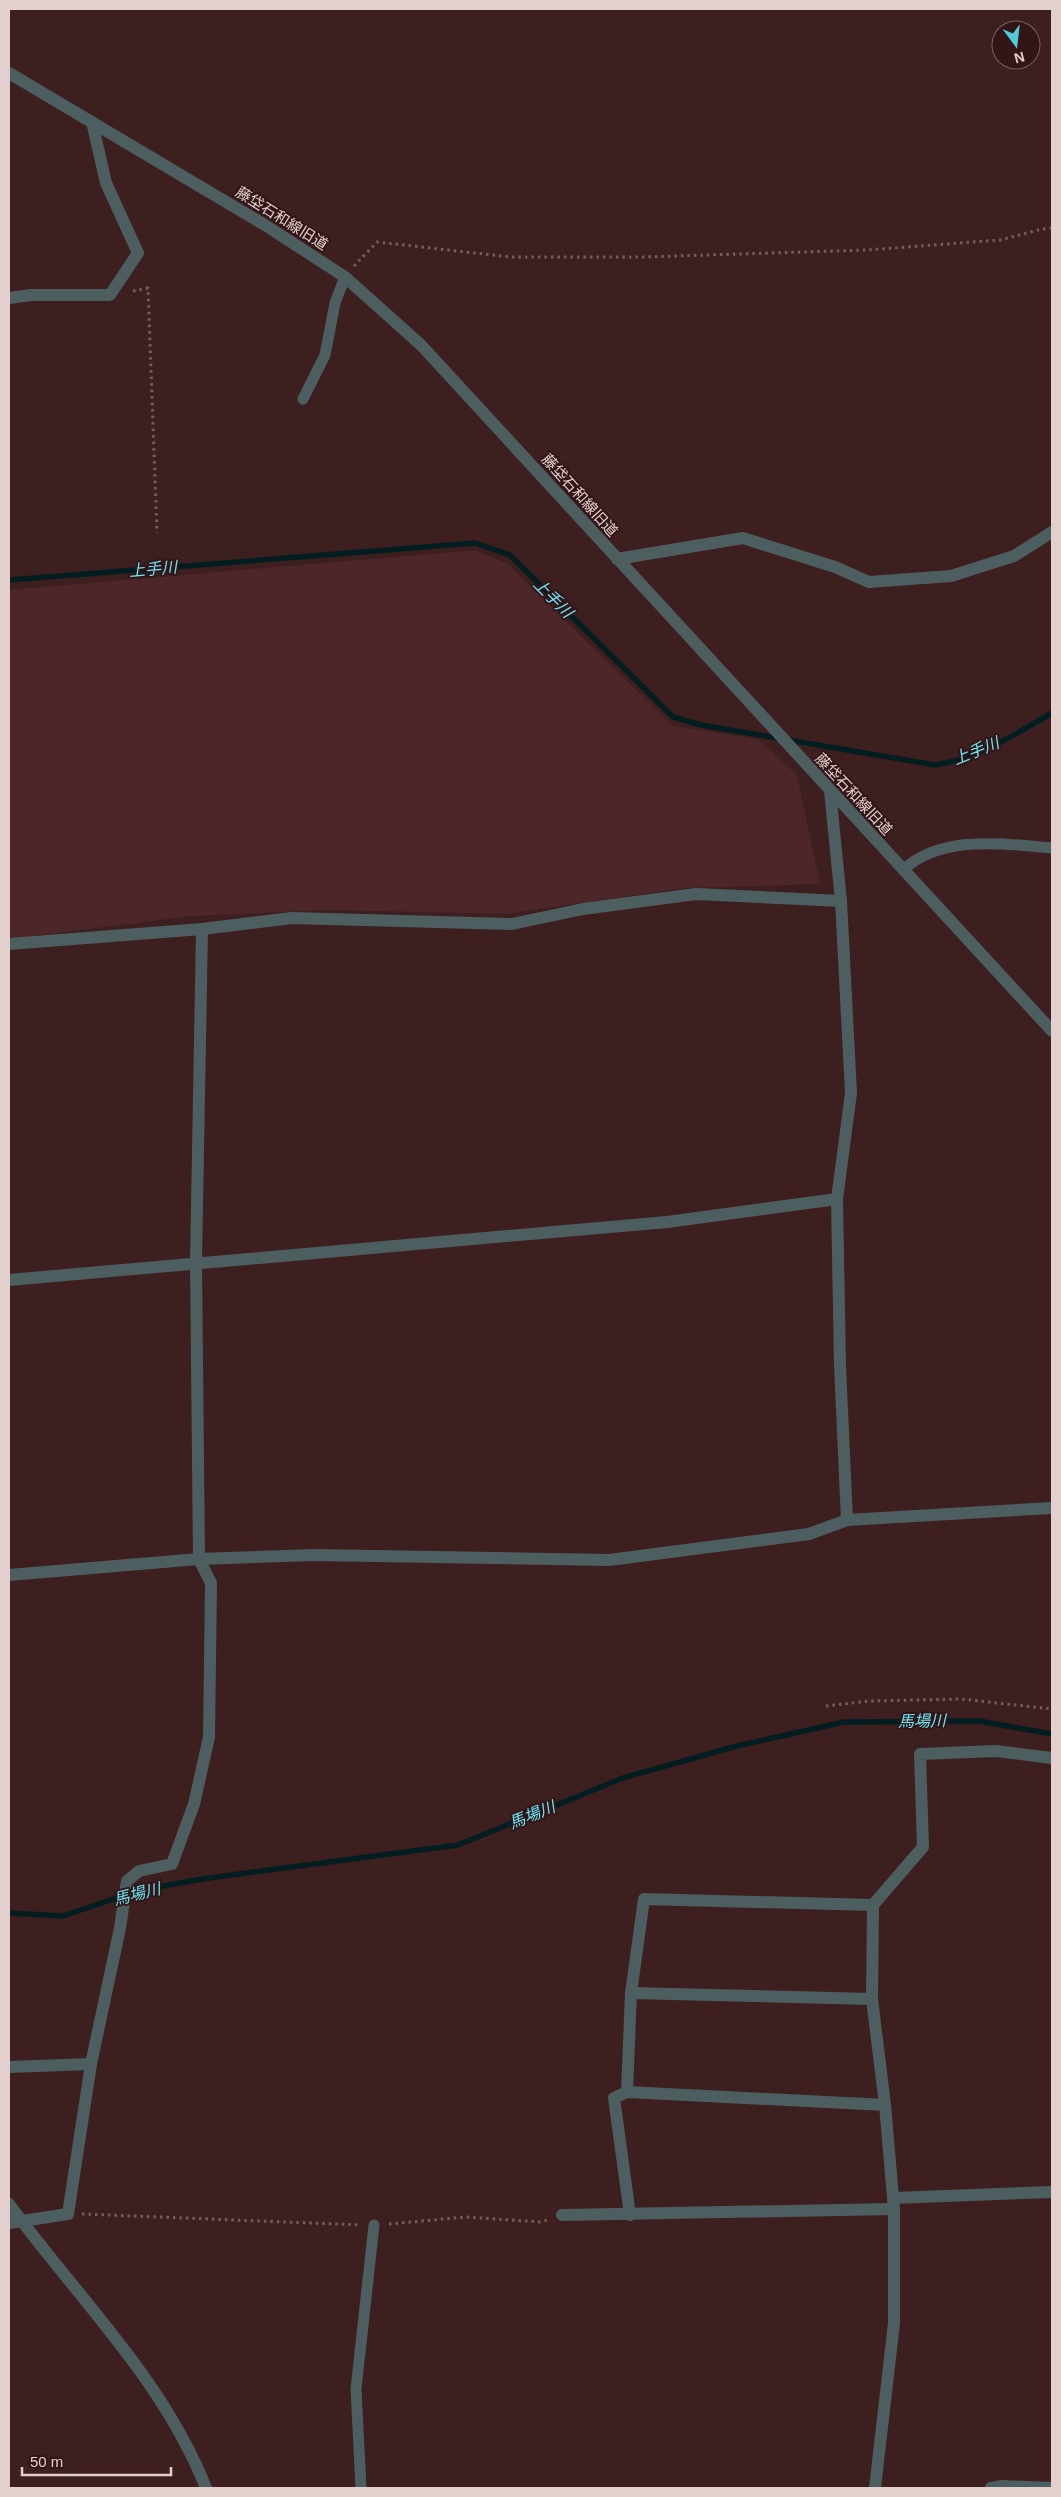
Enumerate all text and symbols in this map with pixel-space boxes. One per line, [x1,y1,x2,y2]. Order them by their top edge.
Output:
north arrow [991,20,1041,70]
text: N [1012,49,1026,67]
street label: 藤垈石和線旧道 [233,183,331,253]
street label: 藤垈石和線旧道 [539,450,621,540]
water label: 上手川 [128,558,180,580]
water label: 上手川 [530,575,577,622]
water label: 上手川 [951,733,1003,768]
street label: 藤垈石和線旧道 [812,750,896,838]
water label: 馬場川 [898,1712,948,1730]
water label: 馬場川 [507,1797,559,1832]
water label: 馬場川 [112,1879,164,1908]
scale bar [22,2444,171,2476]
text: 50 m [30,2453,63,2470]

